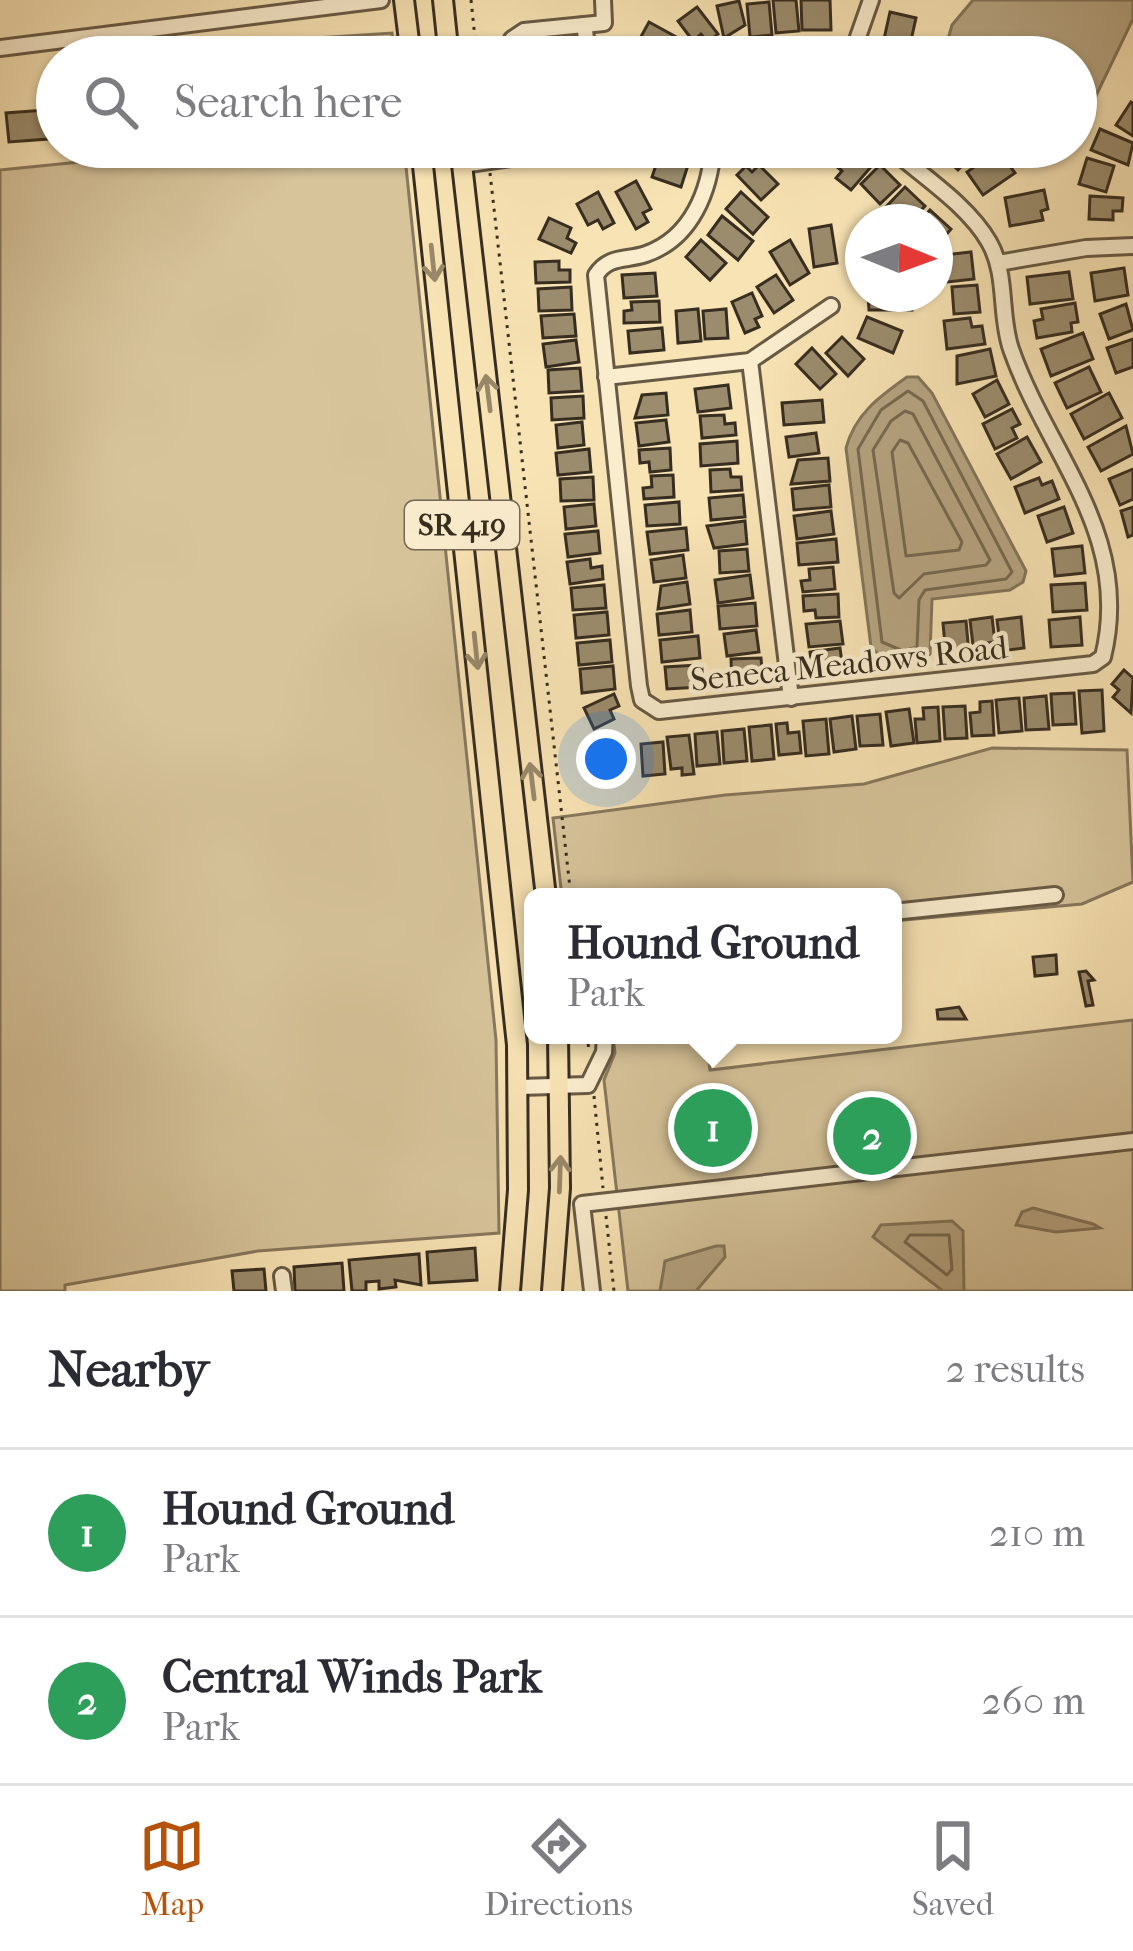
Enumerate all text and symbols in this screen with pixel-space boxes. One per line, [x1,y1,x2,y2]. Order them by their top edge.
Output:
search box [36,36,1097,168]
icon: search [78,69,144,135]
text: Search here [174,76,402,129]
north arrow [845,204,953,312]
one-way arrow [423,243,445,282]
one-way arrow [476,374,499,413]
road number: SR 419 [405,501,519,549]
street label: Seneca Meadows Road [689,628,1010,700]
one-way arrow [465,631,488,670]
your location [576,729,636,789]
one-way arrow [521,762,543,801]
popup [524,888,902,1044]
text: Hound Ground [567,917,859,970]
text: Park [567,970,645,1016]
pin: 1 [674,1083,752,1173]
pin: 2 [833,1091,911,1181]
one-way arrow [549,1155,572,1194]
text: Nearby [48,1339,209,1399]
text: 2 results [946,1346,1085,1392]
text: Hound Ground [162,1483,454,1536]
text: 1 [80,1510,94,1556]
text: 210 m [989,1510,1085,1556]
text: Park [162,1536,240,1582]
text: Central Winds Park [162,1651,542,1704]
text: 2 [77,1678,97,1724]
text: 260 m [982,1678,1085,1724]
text: Park [162,1704,240,1750]
tab: Map [139,1813,205,1924]
tab: Directions [484,1813,633,1924]
tab: Saved [912,1813,994,1924]

